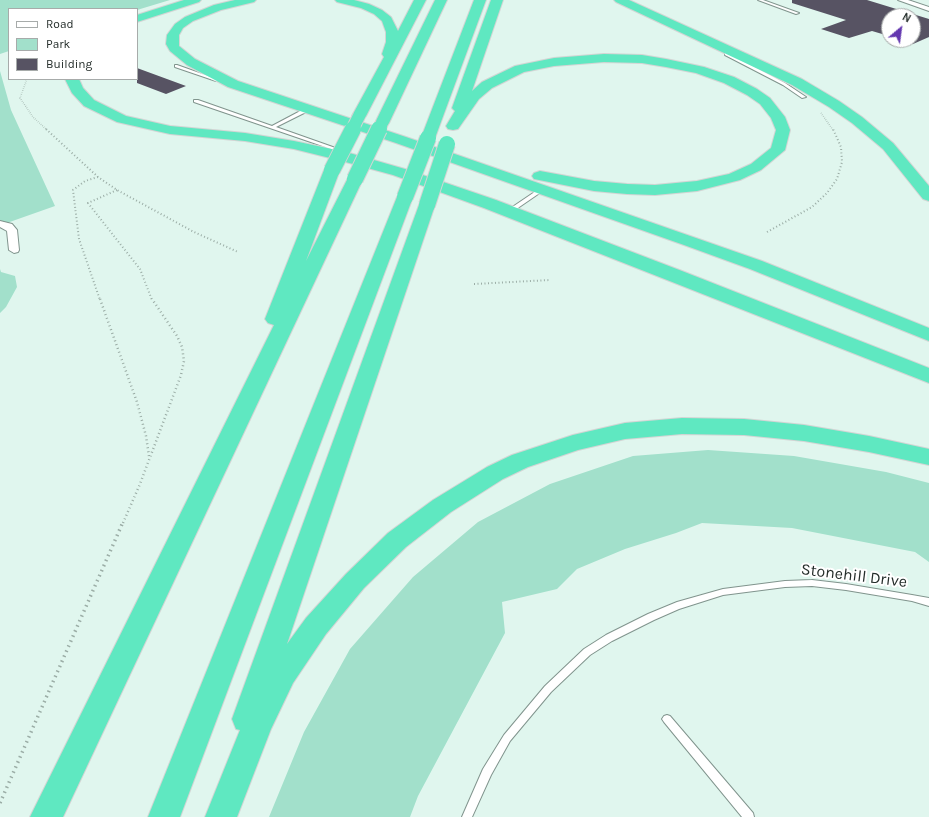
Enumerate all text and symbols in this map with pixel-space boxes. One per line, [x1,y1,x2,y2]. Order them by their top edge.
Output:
legend [8,8,138,80]
north arrow [881,8,921,48]
text: N [900,10,913,26]
text: Road [46,17,74,31]
text: Park [46,37,70,51]
text: Building [46,57,92,71]
street label: Stonehill Drive [800,560,908,592]

